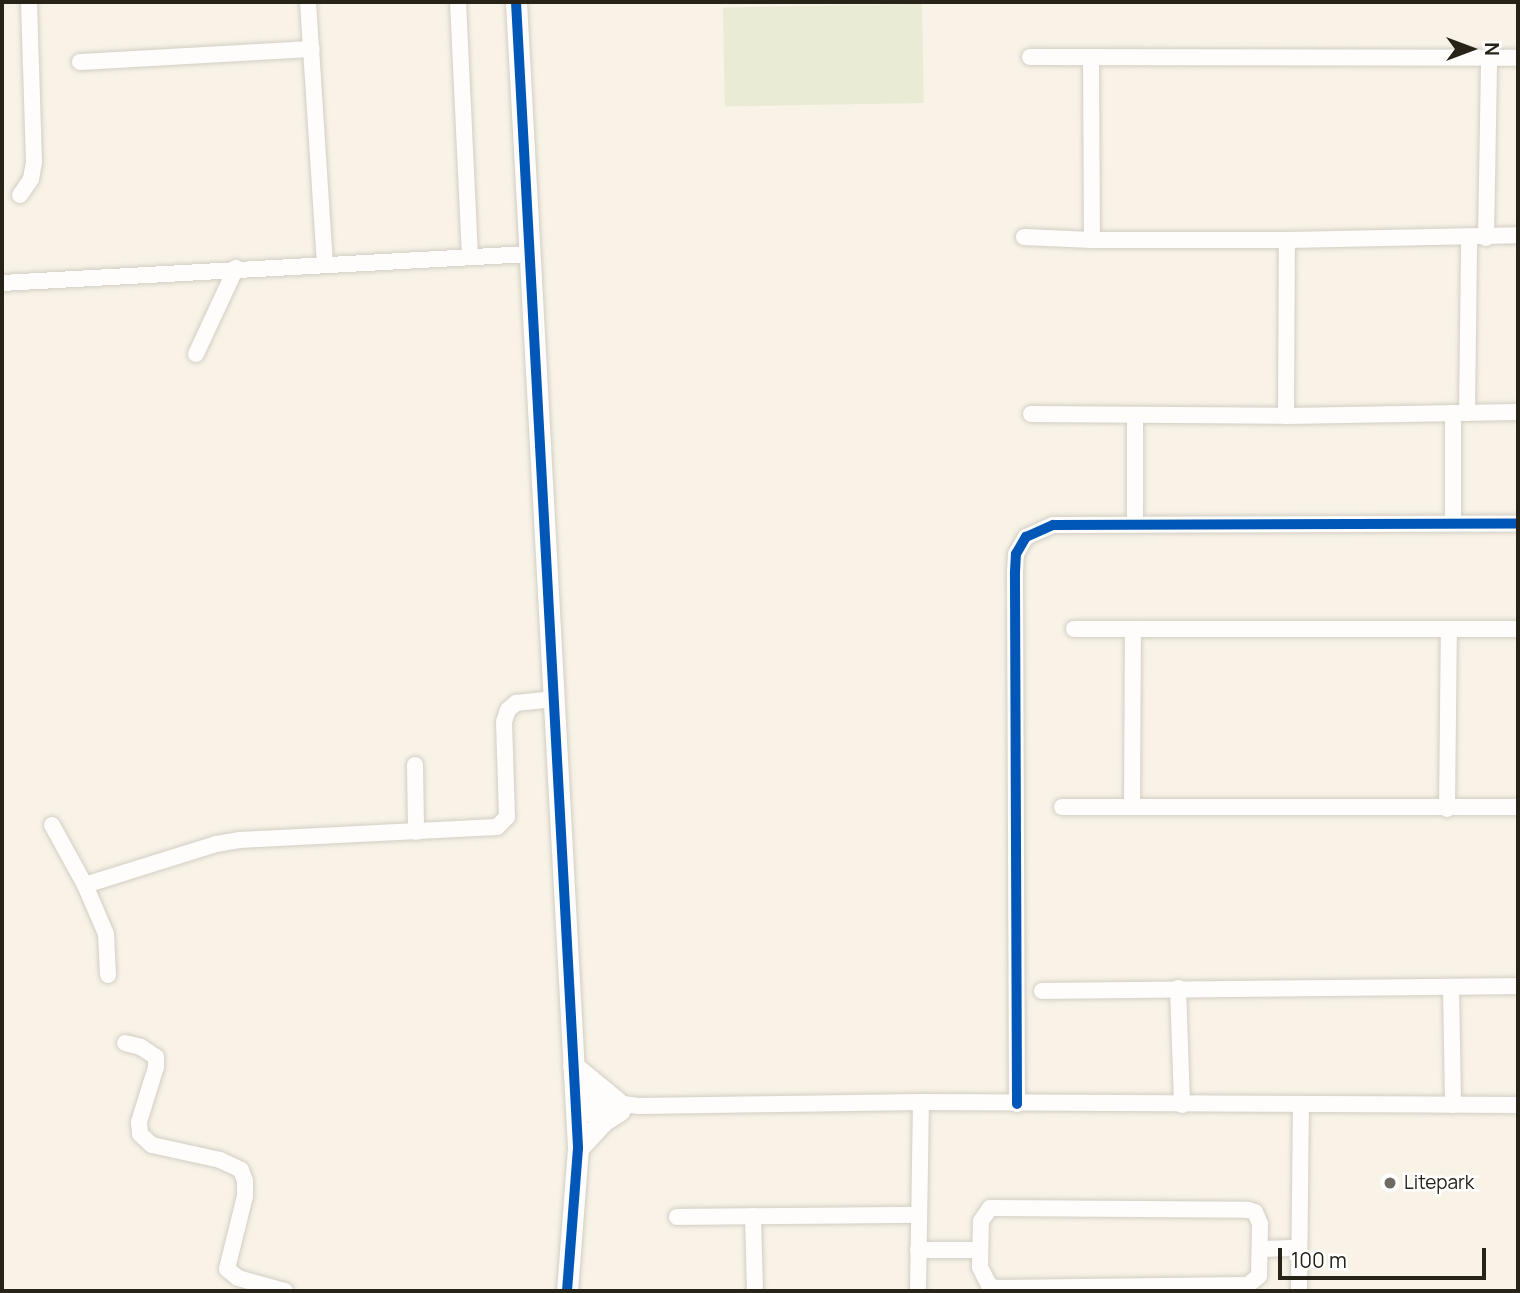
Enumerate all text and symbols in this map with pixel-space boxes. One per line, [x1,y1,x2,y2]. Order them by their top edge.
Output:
north arrow [1436,14,1506,84]
text: N [1479,42,1505,56]
place label: Litepark [1404,1172,1474,1194]
marker: Litepark [1382,1175,1398,1191]
scale bar [1282,1234,1490,1278]
text: 100 m [1291,1246,1347,1274]

